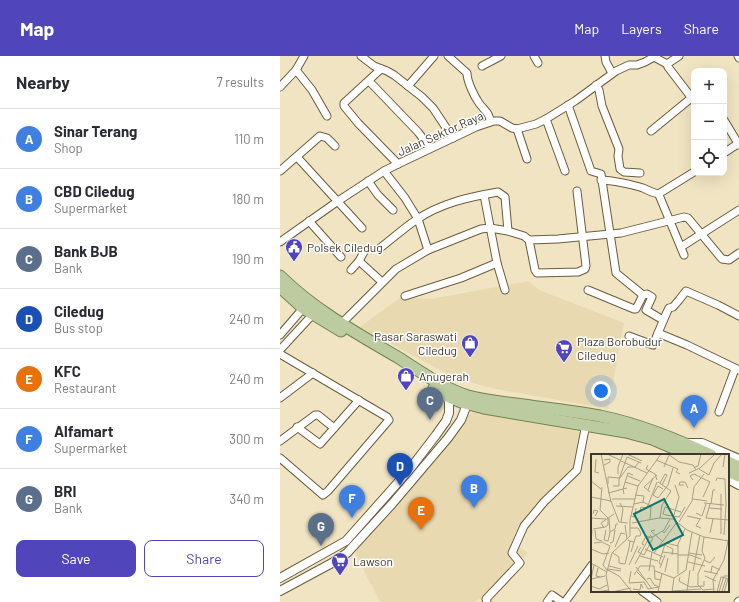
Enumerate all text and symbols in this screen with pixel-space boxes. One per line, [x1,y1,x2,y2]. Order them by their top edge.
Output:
text: Map [20,17,54,40]
text: Map [574,20,599,37]
text: Layers [621,20,662,37]
text: Share [684,20,719,37]
map controls [691,68,727,176]
button: + [691,68,727,104]
text: Nearby [16,72,70,92]
text: 7 results [217,74,264,90]
button: − [691,104,727,140]
street label: Jalan Sektor Raya [395,108,485,158]
text: Sinar Terang [54,122,137,140]
text: A [25,131,33,147]
text: 110 m [234,131,264,147]
text: Shop [54,140,83,156]
button: locate [691,140,727,176]
text: CBD Ciledug [54,182,135,200]
text: B [25,191,33,207]
text: 180 m [232,191,264,207]
text: Supermarket [54,200,127,216]
public building icon: Polsek Ciledug [284,237,304,262]
place label: Polsek Ciledug [307,240,383,254]
text: Bank BJB [54,242,118,260]
text: C [25,251,33,267]
text: 190 m [232,251,264,267]
text: Bank [54,260,82,276]
text: Ciledug [54,302,104,320]
text: D [25,311,33,327]
text: 240 m [229,311,264,327]
text: Bus stop [54,320,103,336]
place label: Pasar Saraswati Ciledug [374,329,457,357]
shop icon: Pasar Saraswati Ciledug [460,333,480,358]
place label: Plaza Borobudur Ciledug [577,334,663,362]
supermarket icon: Plaza Borobudur Ciledug [554,338,574,363]
text: KFC [54,362,81,380]
shop icon: Anugerah [396,366,416,391]
place label: Anugerah [419,369,469,383]
text: E [25,371,33,387]
text: 240 m [229,371,264,387]
text: Restaurant [54,380,116,396]
your location [591,381,611,401]
pin: C [417,387,443,420]
pin: A [681,395,707,428]
text: Alfamart [54,422,113,440]
text: F [25,431,33,447]
text: 300 m [229,431,264,447]
text: Supermarket [54,440,127,456]
pin: D [387,453,413,486]
inset map [591,454,729,592]
pin: B [461,475,487,508]
text: BRI [54,482,76,500]
pin: F [339,485,365,518]
text: G [25,491,33,507]
text: 340 m [229,491,264,507]
pin: E [408,497,434,530]
text: Bank [54,500,82,516]
pin: G [308,513,334,546]
button: Save [16,540,136,577]
button: Share [144,540,264,577]
supermarket icon: Lawson [330,551,350,576]
place label: Lawson [353,554,393,568]

